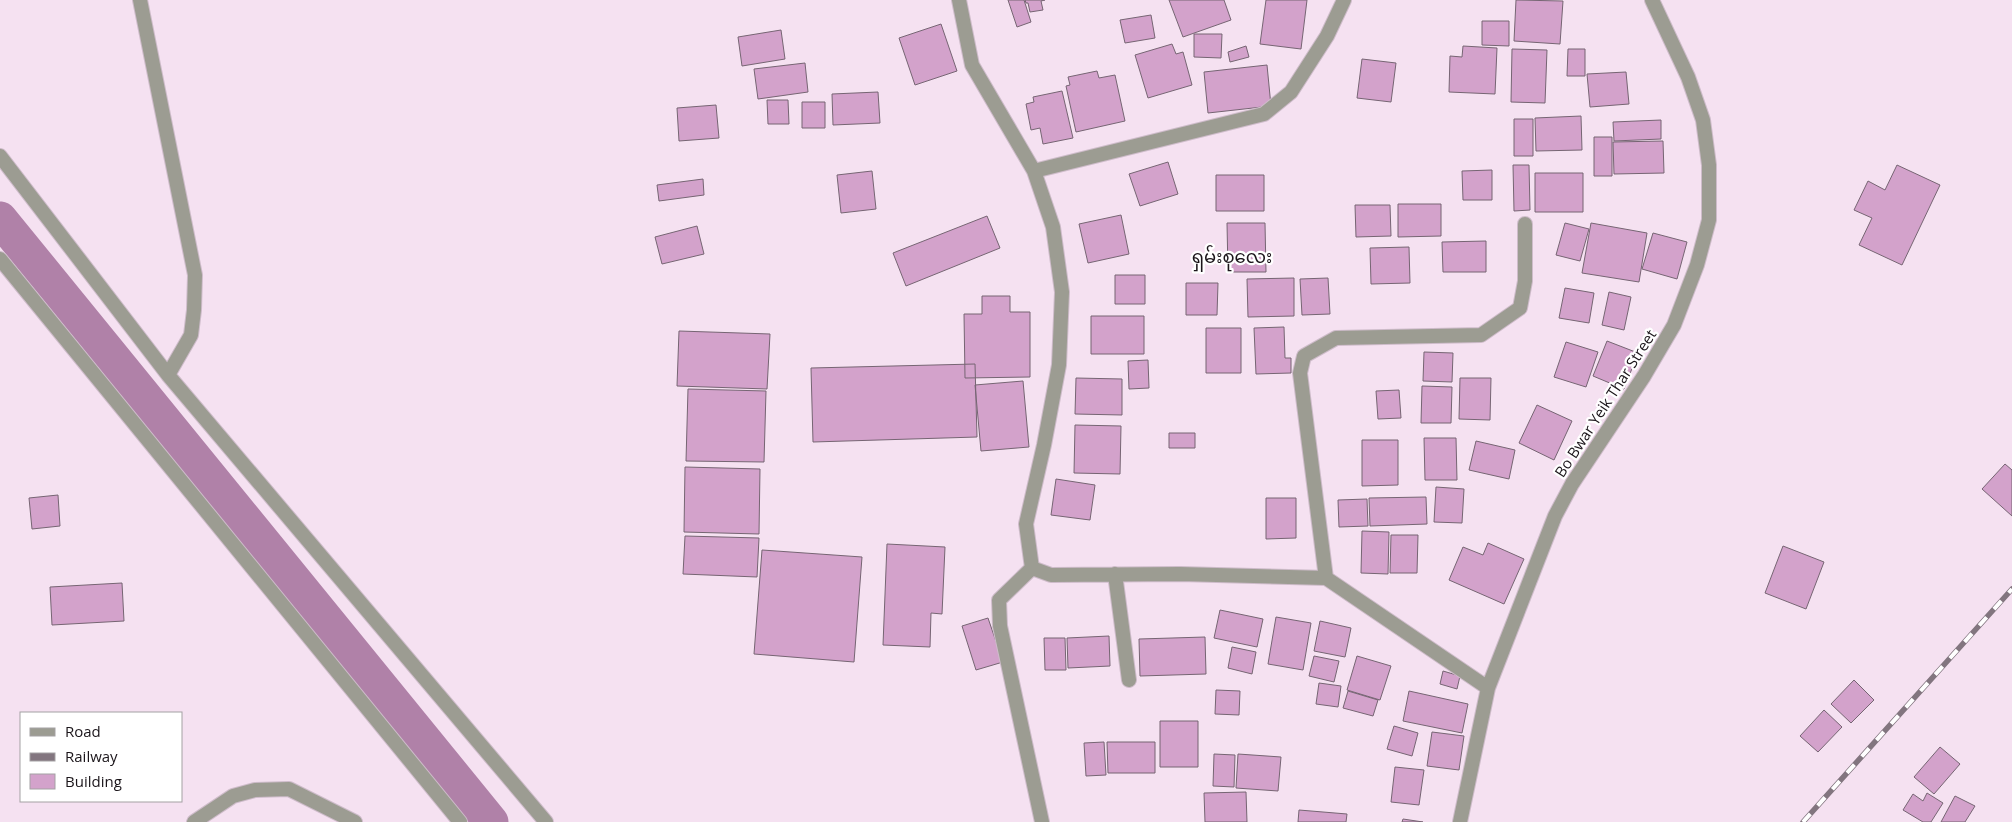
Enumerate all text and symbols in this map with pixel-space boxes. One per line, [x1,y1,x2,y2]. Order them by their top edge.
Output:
district label: ရှမ်းစုလေး [1192,244,1272,272]
street label: Bo Bwar Yeik Thar Street [1550,325,1660,481]
legend [20,712,182,802]
text: Road [65,721,101,741]
text: Railway [65,746,118,766]
text: Building [65,771,122,791]

